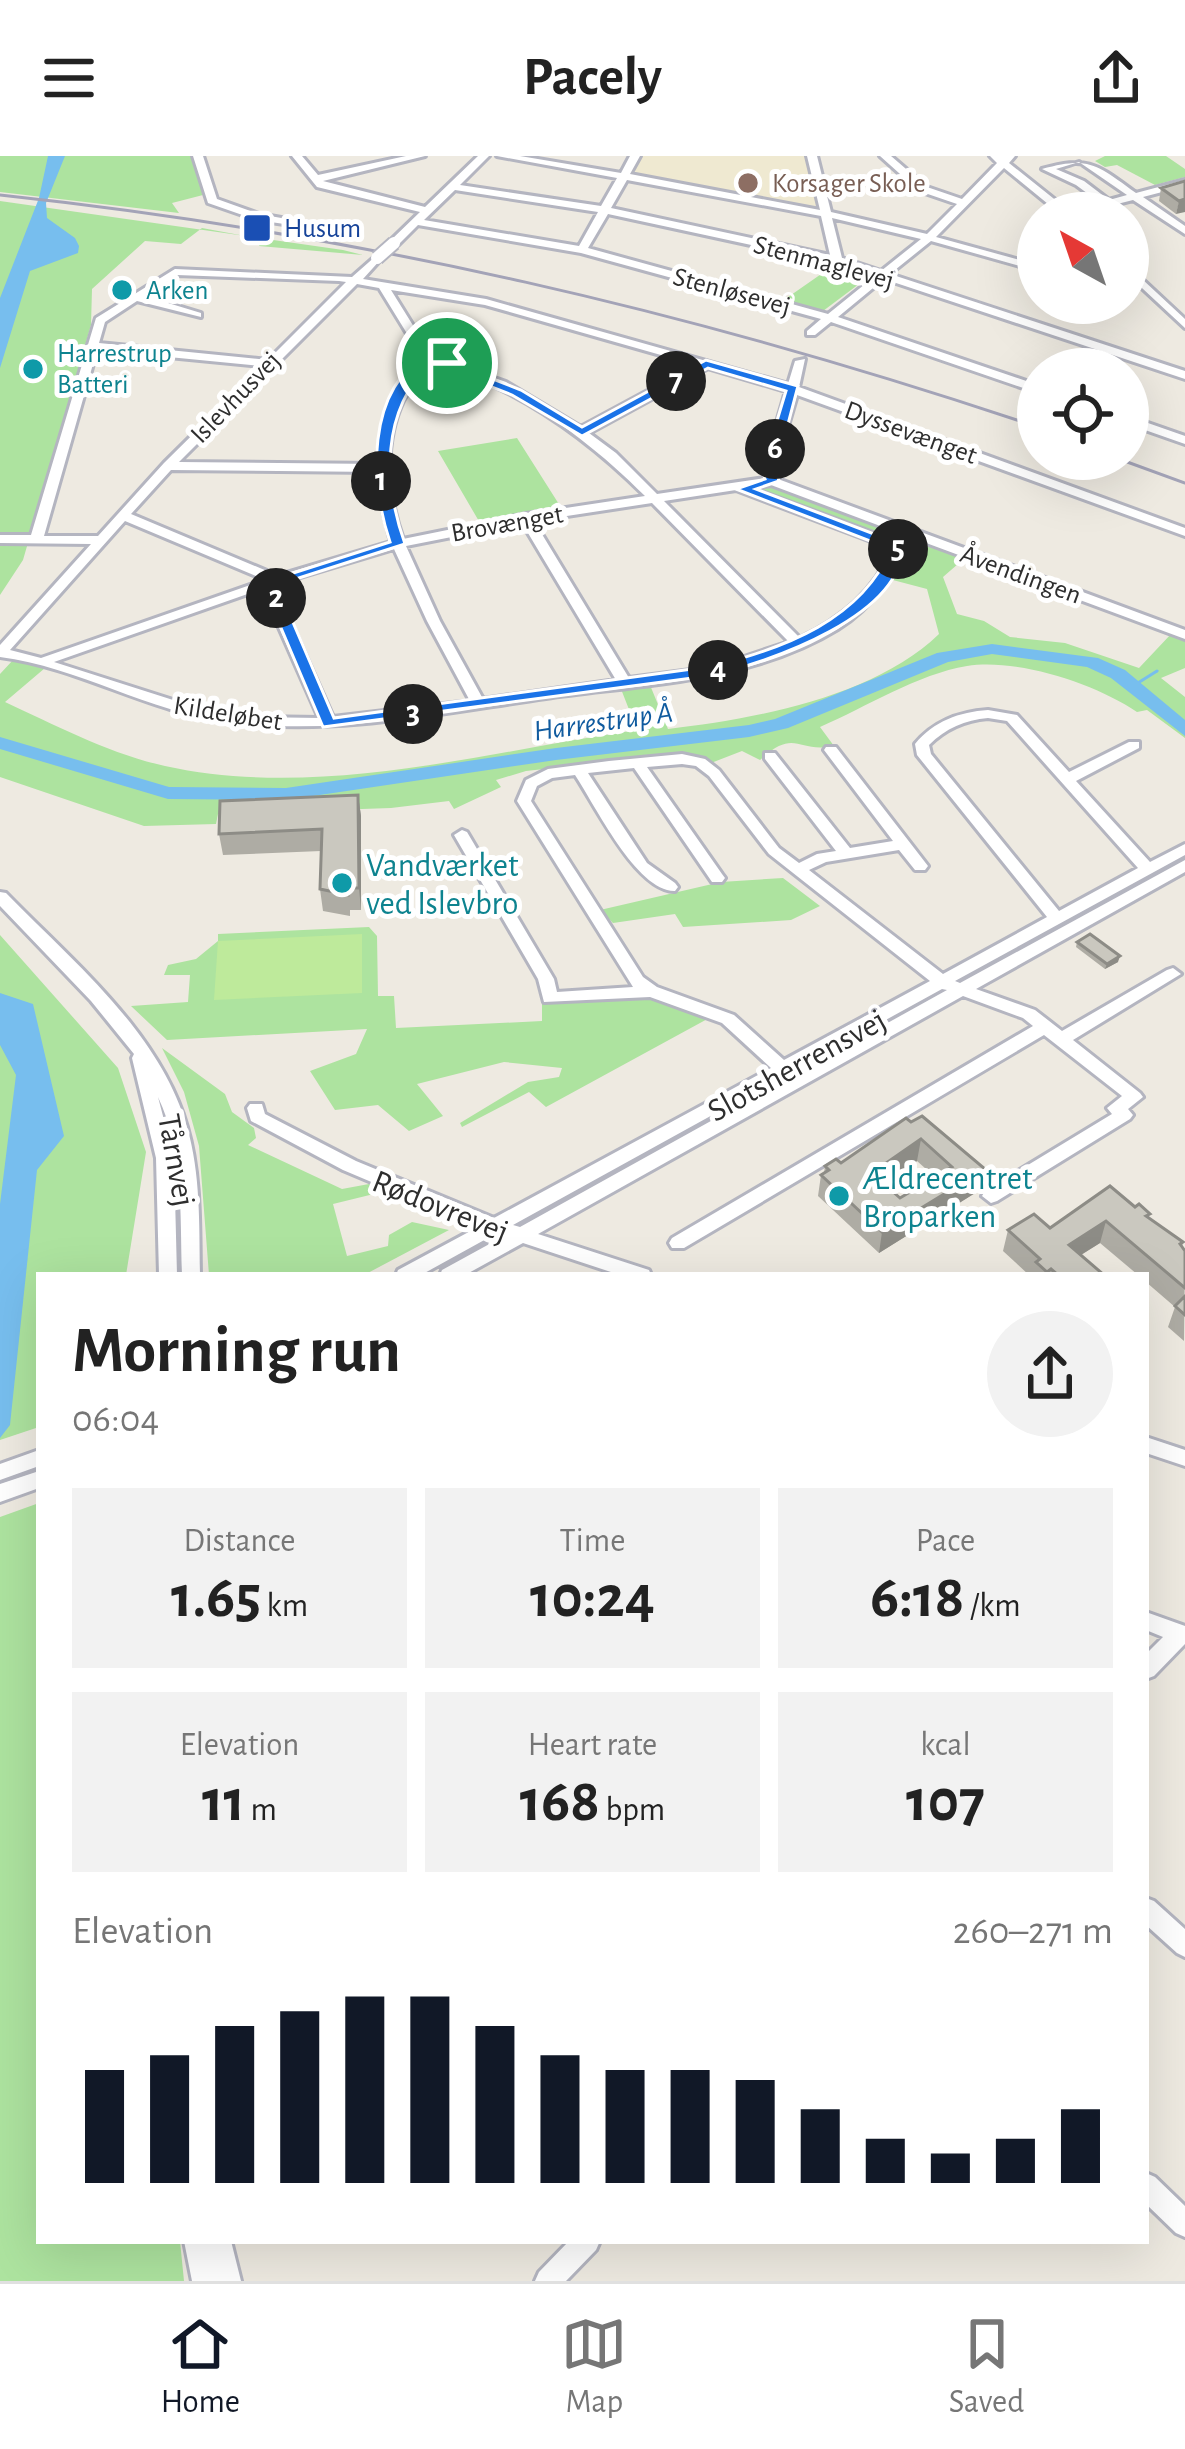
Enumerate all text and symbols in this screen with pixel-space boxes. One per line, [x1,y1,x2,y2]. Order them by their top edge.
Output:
icon: menu [36,45,102,111]
icon: share [1083,45,1149,111]
text: Pacely [523,51,662,105]
marker: Korsager Skole [735,170,761,196]
place label: Korsager Skole [772,170,926,197]
north arrow [1017,192,1149,324]
map controls [1017,192,1149,480]
marker: Husum [241,212,273,244]
place label: Husum [284,215,361,242]
street label: Stenmaglevej [751,231,897,295]
street label: Stenløsevej [670,263,794,321]
marker: Arken [109,277,135,303]
place label: Arken [146,277,208,304]
pin [396,312,498,414]
icon: arrive [414,330,480,396]
place label: Harrestrup Batteri [57,340,172,398]
street label: Islevhusvej [185,346,286,449]
button: locate [1017,348,1149,480]
pin: 7 [646,351,706,411]
marker: Harrestrup Batteri [20,356,46,382]
text: 7 [669,364,683,397]
street label: Dyssevænget [841,396,981,470]
pin: 6 [745,419,805,479]
text: 6 [767,432,783,465]
pin: 1 [351,451,411,511]
text: 1 [375,464,387,497]
street label: Brovænget [449,500,566,547]
pin: 5 [868,519,928,579]
text: 5 [891,532,905,565]
street label: Åvendingen [957,537,1086,609]
pin: 2 [246,568,306,628]
text: 2 [268,581,284,614]
pin: 4 [688,640,748,700]
text: 4 [710,653,726,686]
pin: 3 [383,684,443,744]
street label: Kildeløbet [172,692,284,735]
water label: Harrestrup Å [531,695,675,747]
text: 3 [406,697,420,730]
place label: Vandværket ved Islevbro [366,850,519,921]
marker: Vandværket ved Islevbro [329,870,355,896]
street label: Slotsherrensvej [703,1004,892,1129]
street label: Tårnvej [151,1112,200,1209]
place label: Ældrecentret Broparken [862,1163,1033,1234]
street label: Rødovrevej [367,1165,513,1249]
marker: Ældrecentret Broparken [826,1183,852,1209]
button: share [987,1311,1113,1437]
text: Morning run [72,1318,401,1384]
text: 06:04 [72,1400,159,1439]
text: Distance [184,1525,295,1558]
text: Time [560,1525,625,1558]
text: Pace [916,1525,975,1558]
text: 1.65 [171,1568,261,1628]
text: 10:24 [530,1568,655,1628]
text: 6:18 [870,1568,964,1628]
text: km [261,1590,308,1623]
text: /km [964,1590,1021,1623]
text: Elevation [180,1729,299,1762]
text: Heart rate [528,1729,657,1762]
text: kcal [920,1729,971,1762]
text: 11 [202,1772,245,1832]
text: 168 [520,1772,600,1832]
text: 107 [906,1772,985,1832]
text: m [245,1794,277,1827]
text: bpm [600,1794,665,1827]
text: Elevation [72,1912,213,1951]
text: 260–271 m [953,1912,1113,1951]
tab: Home [161,2311,240,2423]
tab: Map [561,2311,627,2423]
tab: Saved [949,2311,1024,2423]

